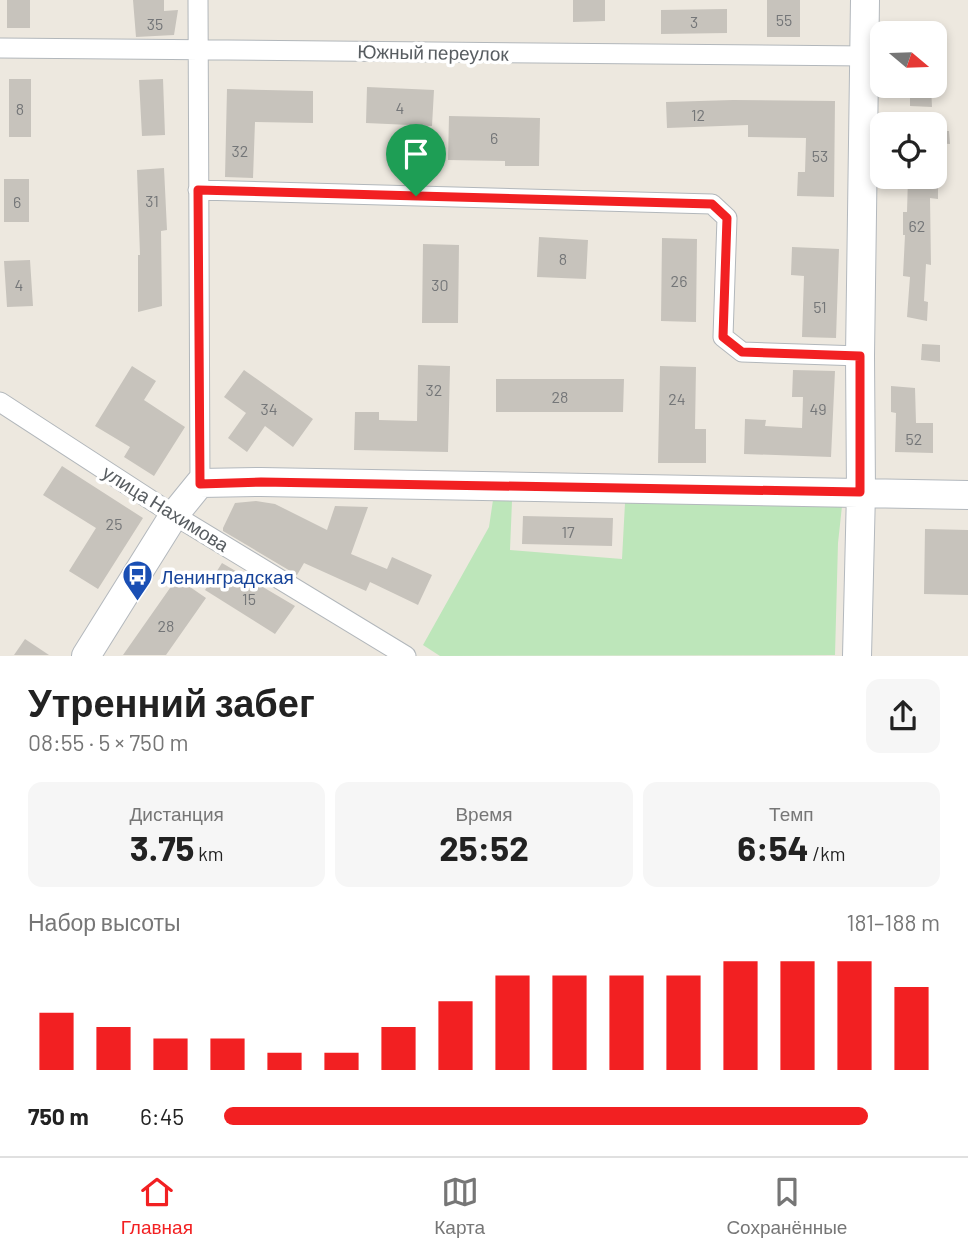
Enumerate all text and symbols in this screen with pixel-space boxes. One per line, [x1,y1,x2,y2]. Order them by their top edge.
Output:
house number: 55 [776,10,792,29]
house number: 3 [690,12,698,31]
house number: 35 [147,14,163,33]
north arrow [870,21,947,98]
map controls [870,21,947,189]
street label: Южный переулок [357,39,510,65]
house number: 4 [396,98,404,117]
house number: 8 [16,99,24,118]
house number: 12 [691,105,705,124]
button: locate [870,112,947,189]
pin [386,124,446,196]
house number: 6 [490,128,498,147]
icon: arrive [397,135,435,173]
house number: 32 [232,141,248,160]
house number: 53 [812,146,828,165]
house number: 31 [145,191,159,210]
house number: 6 [13,192,21,211]
house number: 62 [909,216,925,235]
house number: 8 [559,249,567,268]
house number: 26 [671,271,687,290]
house number: 4 [15,275,23,294]
house number: 30 [431,275,449,294]
house number: 51 [813,297,827,316]
house number: 32 [426,380,442,399]
house number: 28 [552,387,568,406]
house number: 24 [668,389,686,408]
house number: 34 [260,399,278,418]
house number: 49 [809,399,827,418]
house number: 52 [906,429,922,448]
street label: улица Нахимова [99,460,234,556]
house number: 25 [106,514,122,533]
house number: 17 [561,522,575,541]
bus stop icon: Ленинградская [121,559,155,603]
place label: Ленинградская [161,565,294,588]
house number: 15 [242,589,256,608]
house number: 28 [158,616,174,635]
text: Утренний забег [28,679,315,725]
button: share [866,679,940,753]
text: 08:55 · 5 × 750 m [28,728,189,756]
text: Дистанция [130,802,224,825]
text: Время [455,802,513,825]
text: Темп [769,802,814,825]
text: 3.75 [130,826,194,868]
text: 25:52 [439,826,529,868]
text: 6:54 [737,826,809,868]
text: km [194,842,223,865]
text: /km [809,842,845,865]
text: Набор высоты [28,908,181,936]
text: 181–188 m [847,908,940,936]
text: 750 m [28,1102,89,1130]
text: 6:45 [140,1102,184,1130]
tab: Главная [121,1173,193,1239]
tab: Карта [434,1173,485,1239]
tab: Сохранённые [726,1173,847,1239]

